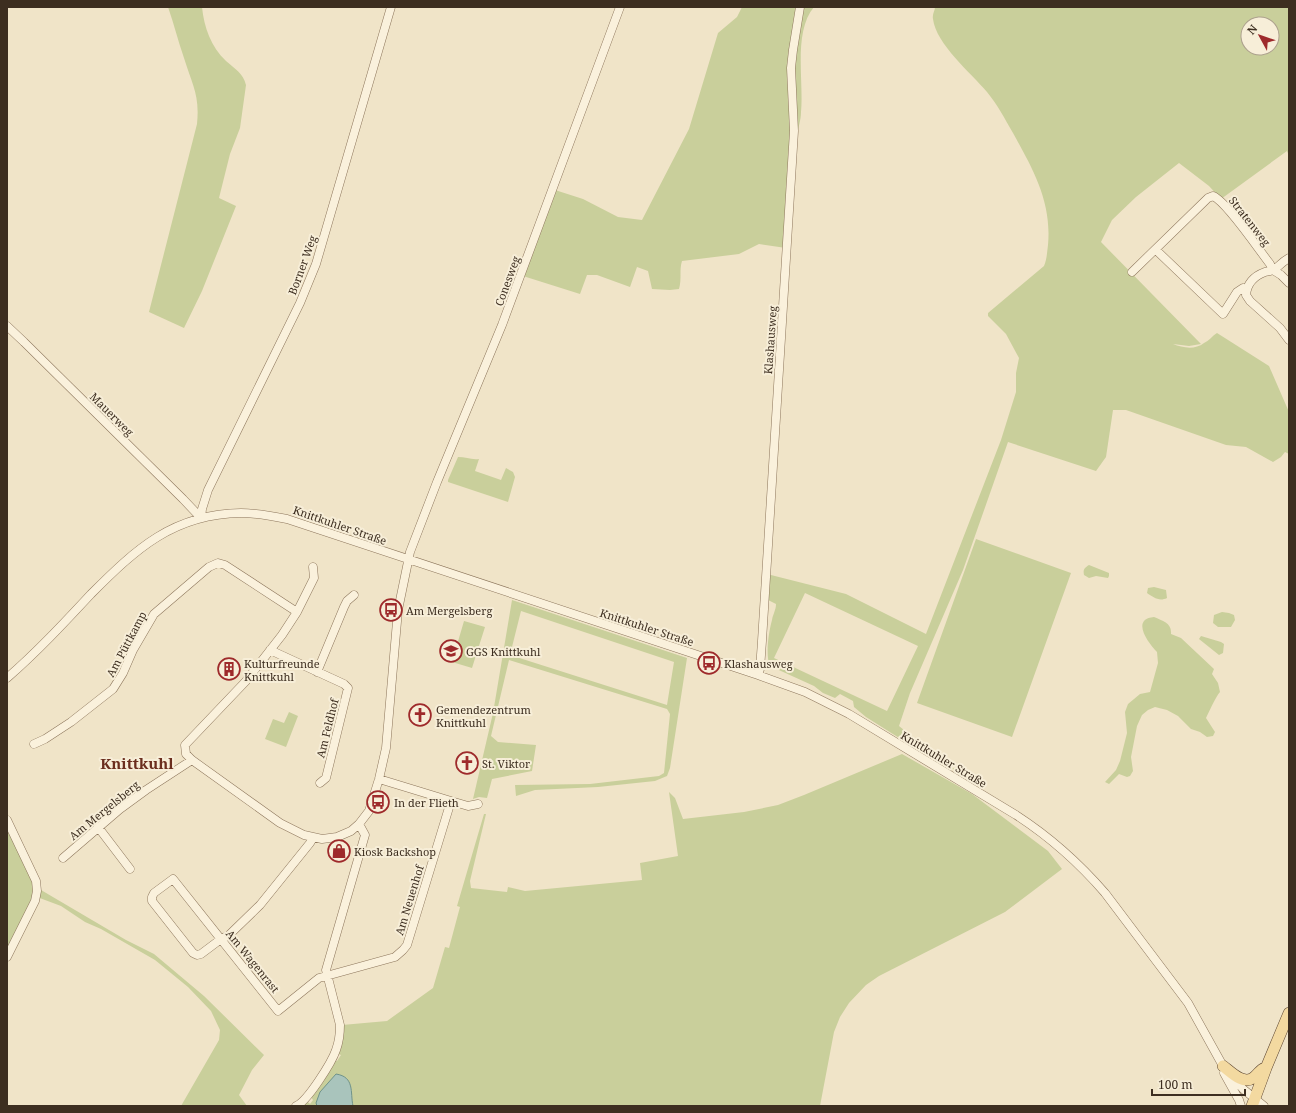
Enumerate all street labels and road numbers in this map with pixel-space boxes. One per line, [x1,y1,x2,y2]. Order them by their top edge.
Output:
street label: Stratenweg [1226,193,1274,249]
street label: Borner Weg [284,233,320,297]
street label: Conesweg [491,254,523,308]
street label: Klashausweg [760,305,780,375]
street label: Mauerweg [87,389,137,439]
street label: Knittkuhler Straße [291,502,389,548]
street label: Knittkuhler Straße [598,605,696,649]
street label: Am Püttkamp [102,608,150,679]
street label: Am Feldhof [312,696,342,759]
street label: Knittkuhler Straße [898,727,990,791]
street label: Am Mergelsberg [66,777,142,843]
street label: Am Neuenhof [391,862,427,937]
street label: Am Wagenrast [223,926,283,996]

